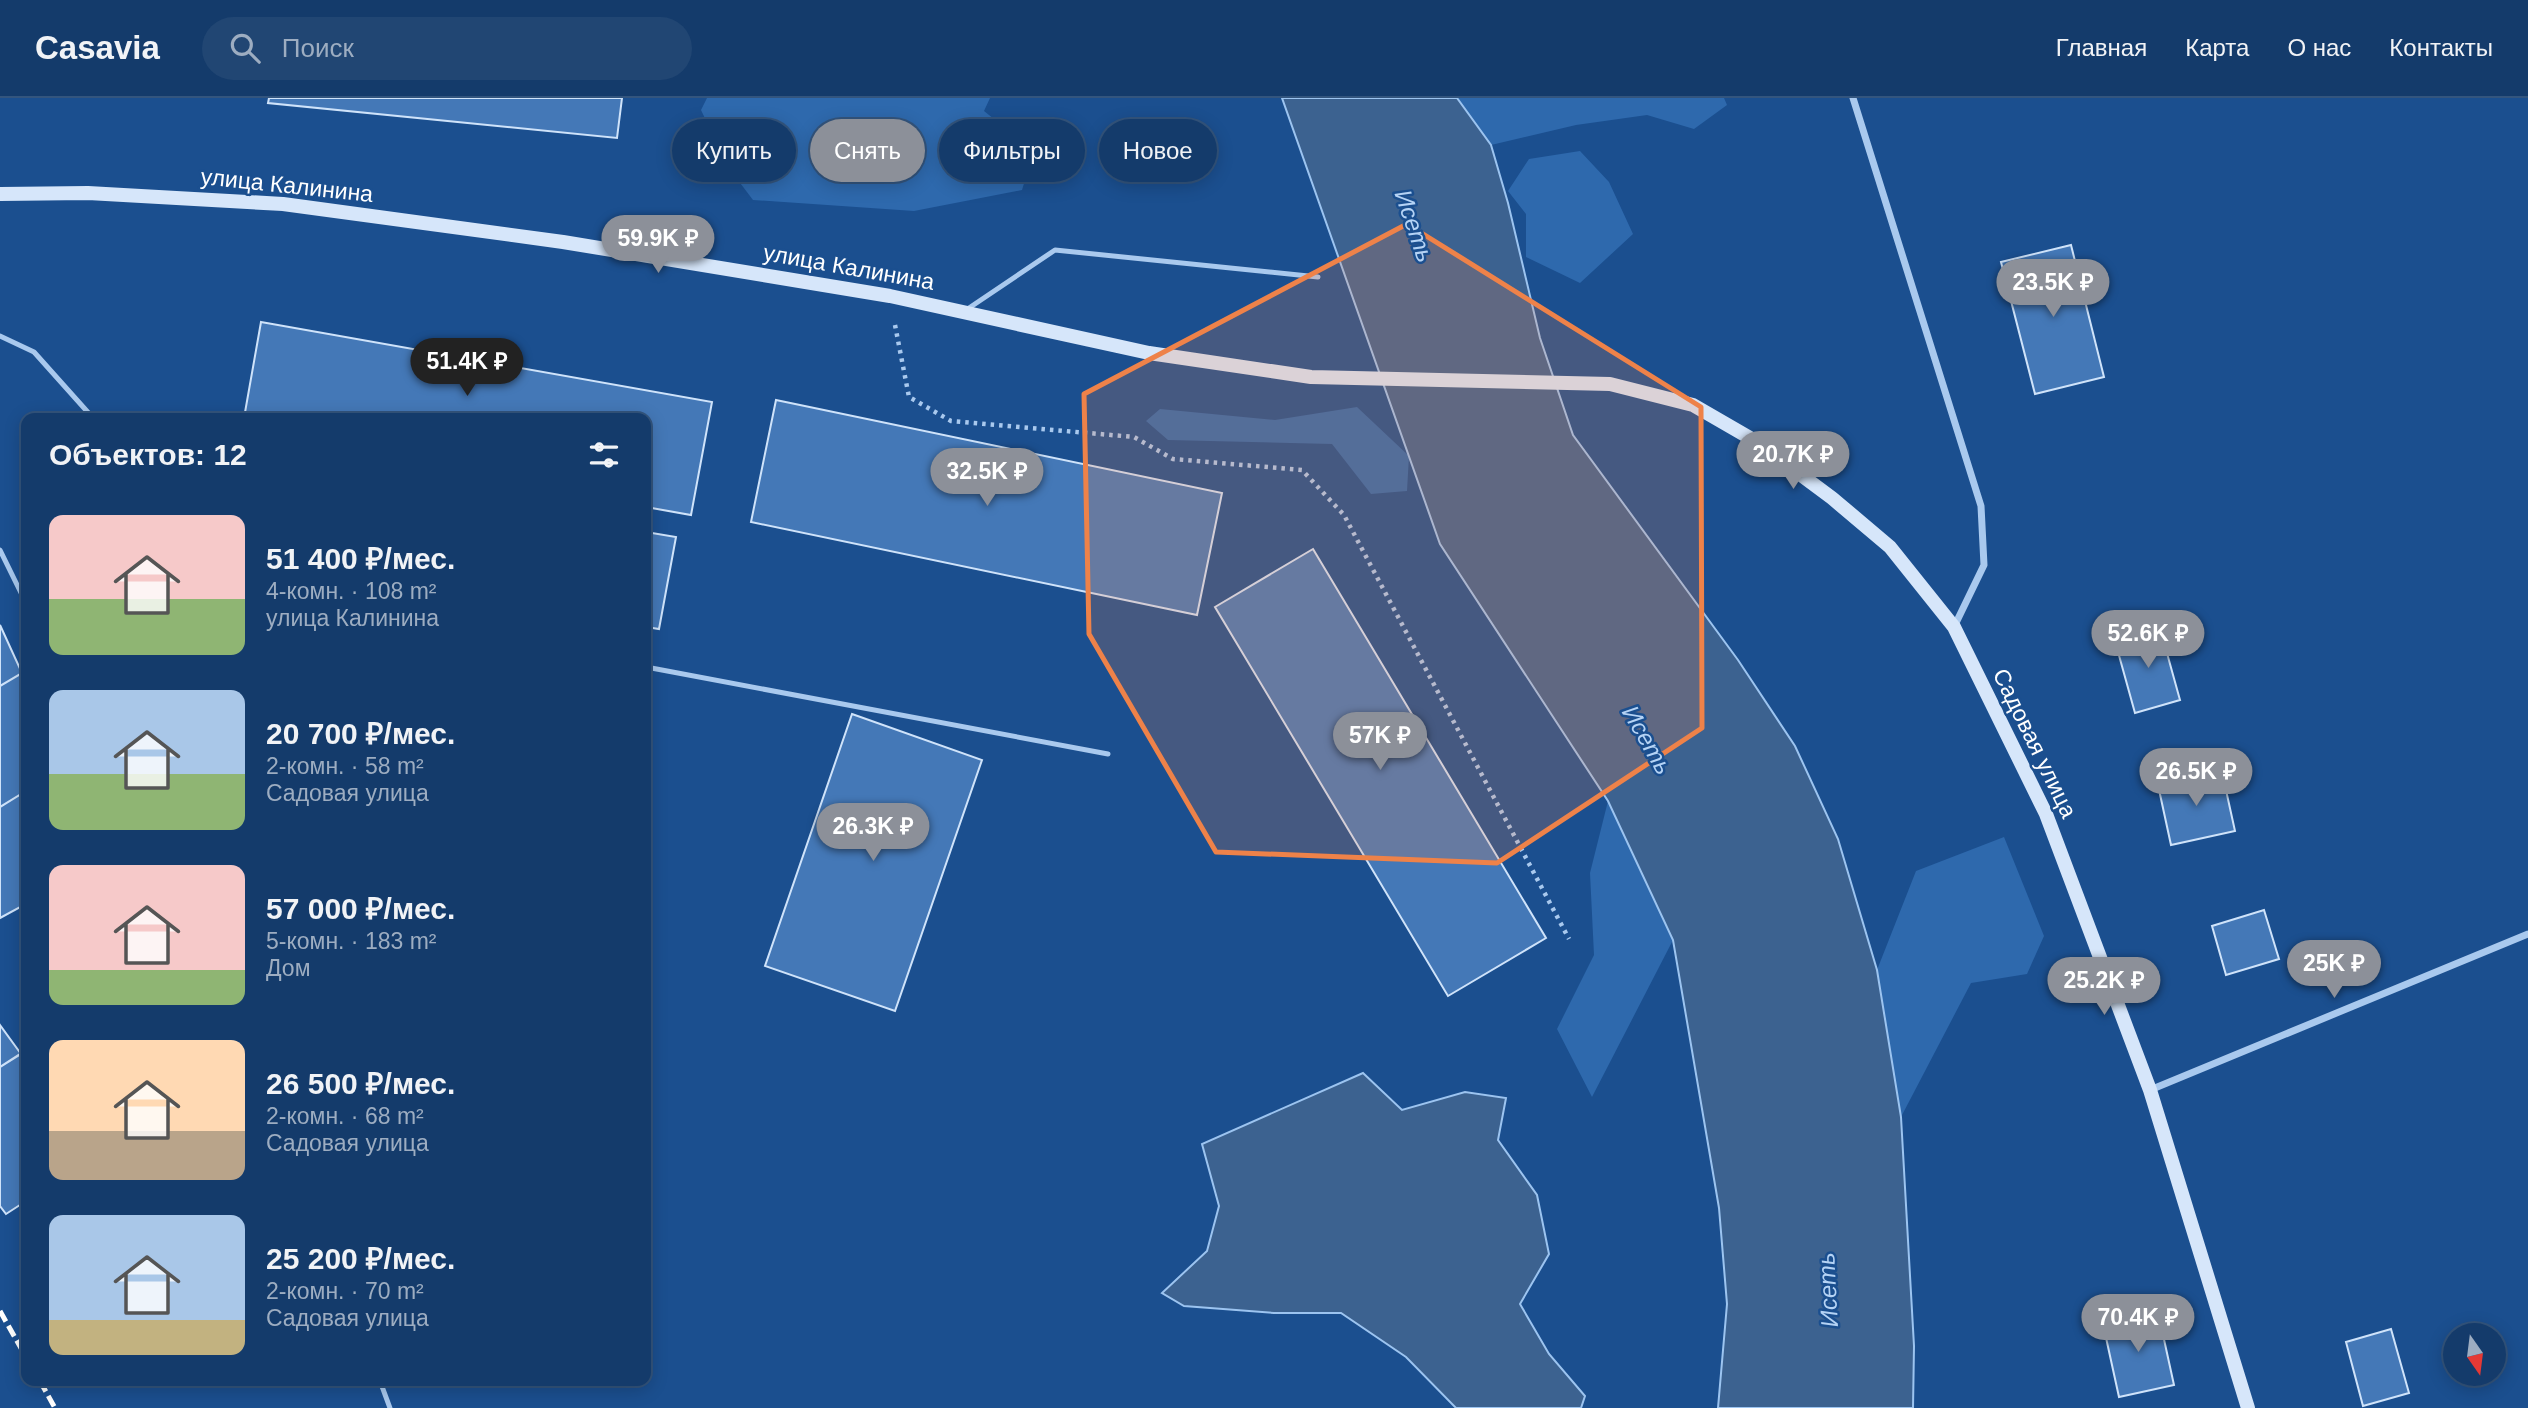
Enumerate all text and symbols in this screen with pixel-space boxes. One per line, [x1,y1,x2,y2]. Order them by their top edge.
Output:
search box [202,17,692,80]
text: Casavia [35,29,160,66]
icon: search [226,29,264,67]
text: Поиск [282,33,354,63]
text: Главная [2056,34,2147,61]
text: Карта [2185,34,2249,61]
text: О нас [2287,34,2351,61]
text: Контакты [2389,34,2493,61]
chip: Купить [672,119,796,182]
chip: Снять [810,119,925,182]
chip: Фильтры [939,119,1085,182]
chip: Новое [1099,119,1217,182]
street label: улица Калинина [200,163,375,207]
water label: Исеть [1390,186,1439,266]
pin: 59.9K ₽ [593,216,723,275]
text: 59.9K ₽ [617,225,699,251]
street label: улица Калинина [761,239,937,295]
pin: 23.5K ₽ [1988,260,2118,319]
text: 23.5K ₽ [2012,269,2094,295]
pin: 51.4K ₽ [402,338,532,398]
text: 51.4K ₽ [426,348,508,374]
pin: 20.7K ₽ [1728,432,1858,491]
icon: filters [585,436,623,474]
text: Объектов: 12 [49,438,247,471]
text: 20.7K ₽ [1752,441,1834,467]
pin: 32.5K ₽ [922,448,1052,508]
text: 32.5K ₽ [946,458,1028,484]
text: 51 400 ₽/мес. [266,542,455,575]
icon: home [105,543,189,627]
text: 4-комн. · 108 m² [266,578,437,604]
text: улица Калинина [266,605,439,631]
pin: 52.6K ₽ [2083,610,2213,670]
text: 52.6K ₽ [2107,620,2189,646]
street label: Садовая улица [1988,664,2082,822]
water label: Исеть [1617,701,1678,779]
pin: 57K ₽ [1331,712,1429,772]
text: 20 700 ₽/мес. [266,717,455,750]
icon: home [105,718,189,802]
text: 57K ₽ [1349,722,1411,748]
pin: 26.5K ₽ [2131,748,2261,808]
text: 2-комн. · 58 m² [266,753,424,779]
text: 26.5K ₽ [2155,758,2237,784]
text: Садовая улица [266,780,429,806]
pin: 26.3K ₽ [808,804,938,863]
text: 26.3K ₽ [832,813,914,839]
text: 57 000 ₽/мес. [266,892,455,925]
icon: home [105,893,189,977]
text: 5-комн. · 183 m² [266,928,437,954]
pin: 25K ₽ [2285,940,2383,1000]
text: 25K ₽ [2303,950,2365,976]
text: Дом [266,955,310,981]
pin: 25.2K ₽ [2039,958,2169,1017]
text: 25.2K ₽ [2063,967,2145,993]
text: 26 500 ₽/мес. [266,1067,455,1100]
icon: home [105,1068,189,1152]
text: 2-комн. · 68 m² [266,1103,424,1129]
text: Садовая улица [266,1130,429,1156]
text: 25 200 ₽/мес. [266,1242,455,1275]
icon: home [105,1243,189,1327]
water label: Исеть [1812,1252,1843,1328]
text: 2-комн. · 70 m² [266,1278,424,1304]
pin: 70.4K ₽ [2073,1294,2203,1354]
text: 70.4K ₽ [2097,1304,2179,1330]
text: Садовая улица [266,1305,429,1331]
north arrow [2443,1323,2506,1386]
map controls [2443,1323,2506,1386]

